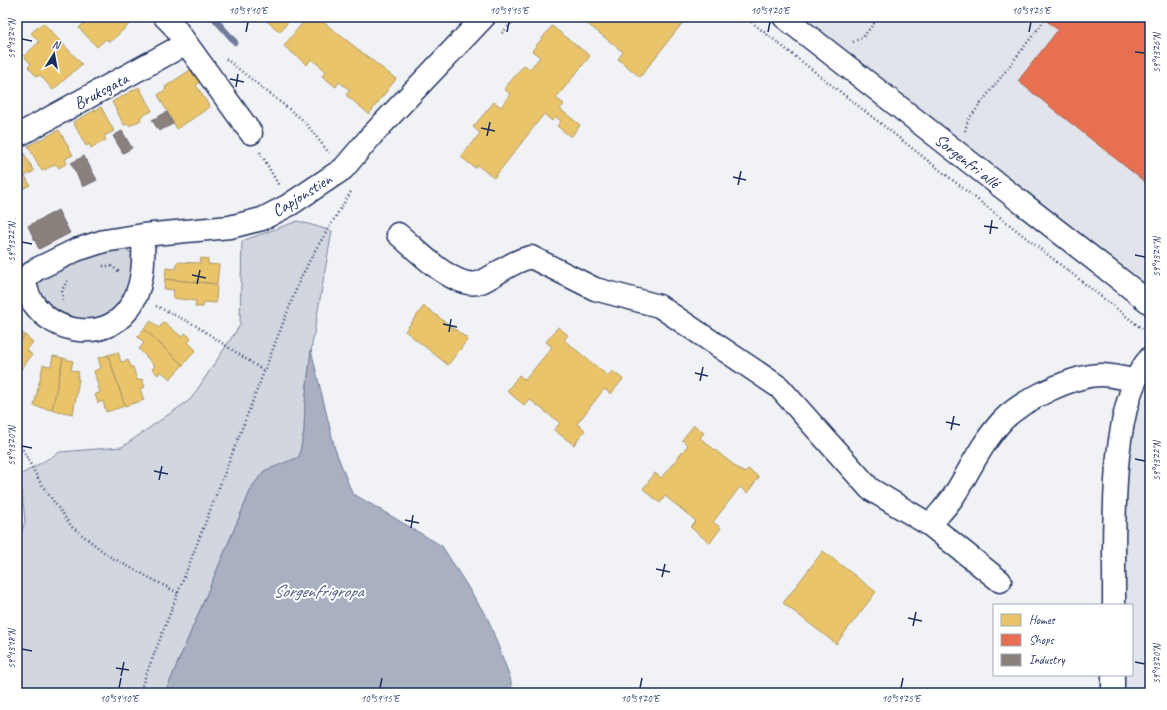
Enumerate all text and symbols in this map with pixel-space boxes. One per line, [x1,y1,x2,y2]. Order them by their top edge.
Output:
text: 10°59'10"E [229,4,269,17]
text: 10°59'15"E [490,4,530,17]
text: 10°59'20"E [751,4,791,17]
text: 10°59'25"E [1012,4,1052,17]
text: 59°13'24"N [5,17,18,59]
text: 59°13'26"N [1150,31,1163,73]
north arrow [34,34,74,74]
text: N [51,37,63,52]
street label: Bruksgata [70,67,134,114]
street label: Sorgenfri allé [930,129,1006,194]
street label: Capjonstien [268,168,337,222]
text: 59°13'22"N [5,220,18,262]
text: 59°13'24"N [1150,235,1163,277]
text: 59°13'20"N [5,424,18,466]
text: 59°13'22"N [1150,439,1163,481]
water label: Sorgenfrigropa [273,580,365,602]
legend [993,604,1133,676]
text: Homes [1029,612,1056,628]
text: 59°13'18"N [5,627,18,669]
text: Shops [1029,632,1054,648]
text: 59°13'20"N [1150,642,1163,684]
text: Industry [1029,652,1066,668]
text: 10°59'10"E [100,692,140,705]
text: 10°59'15"E [361,692,401,705]
text: 10°59'20"E [621,692,661,705]
text: 10°59'25"E [882,692,922,705]

